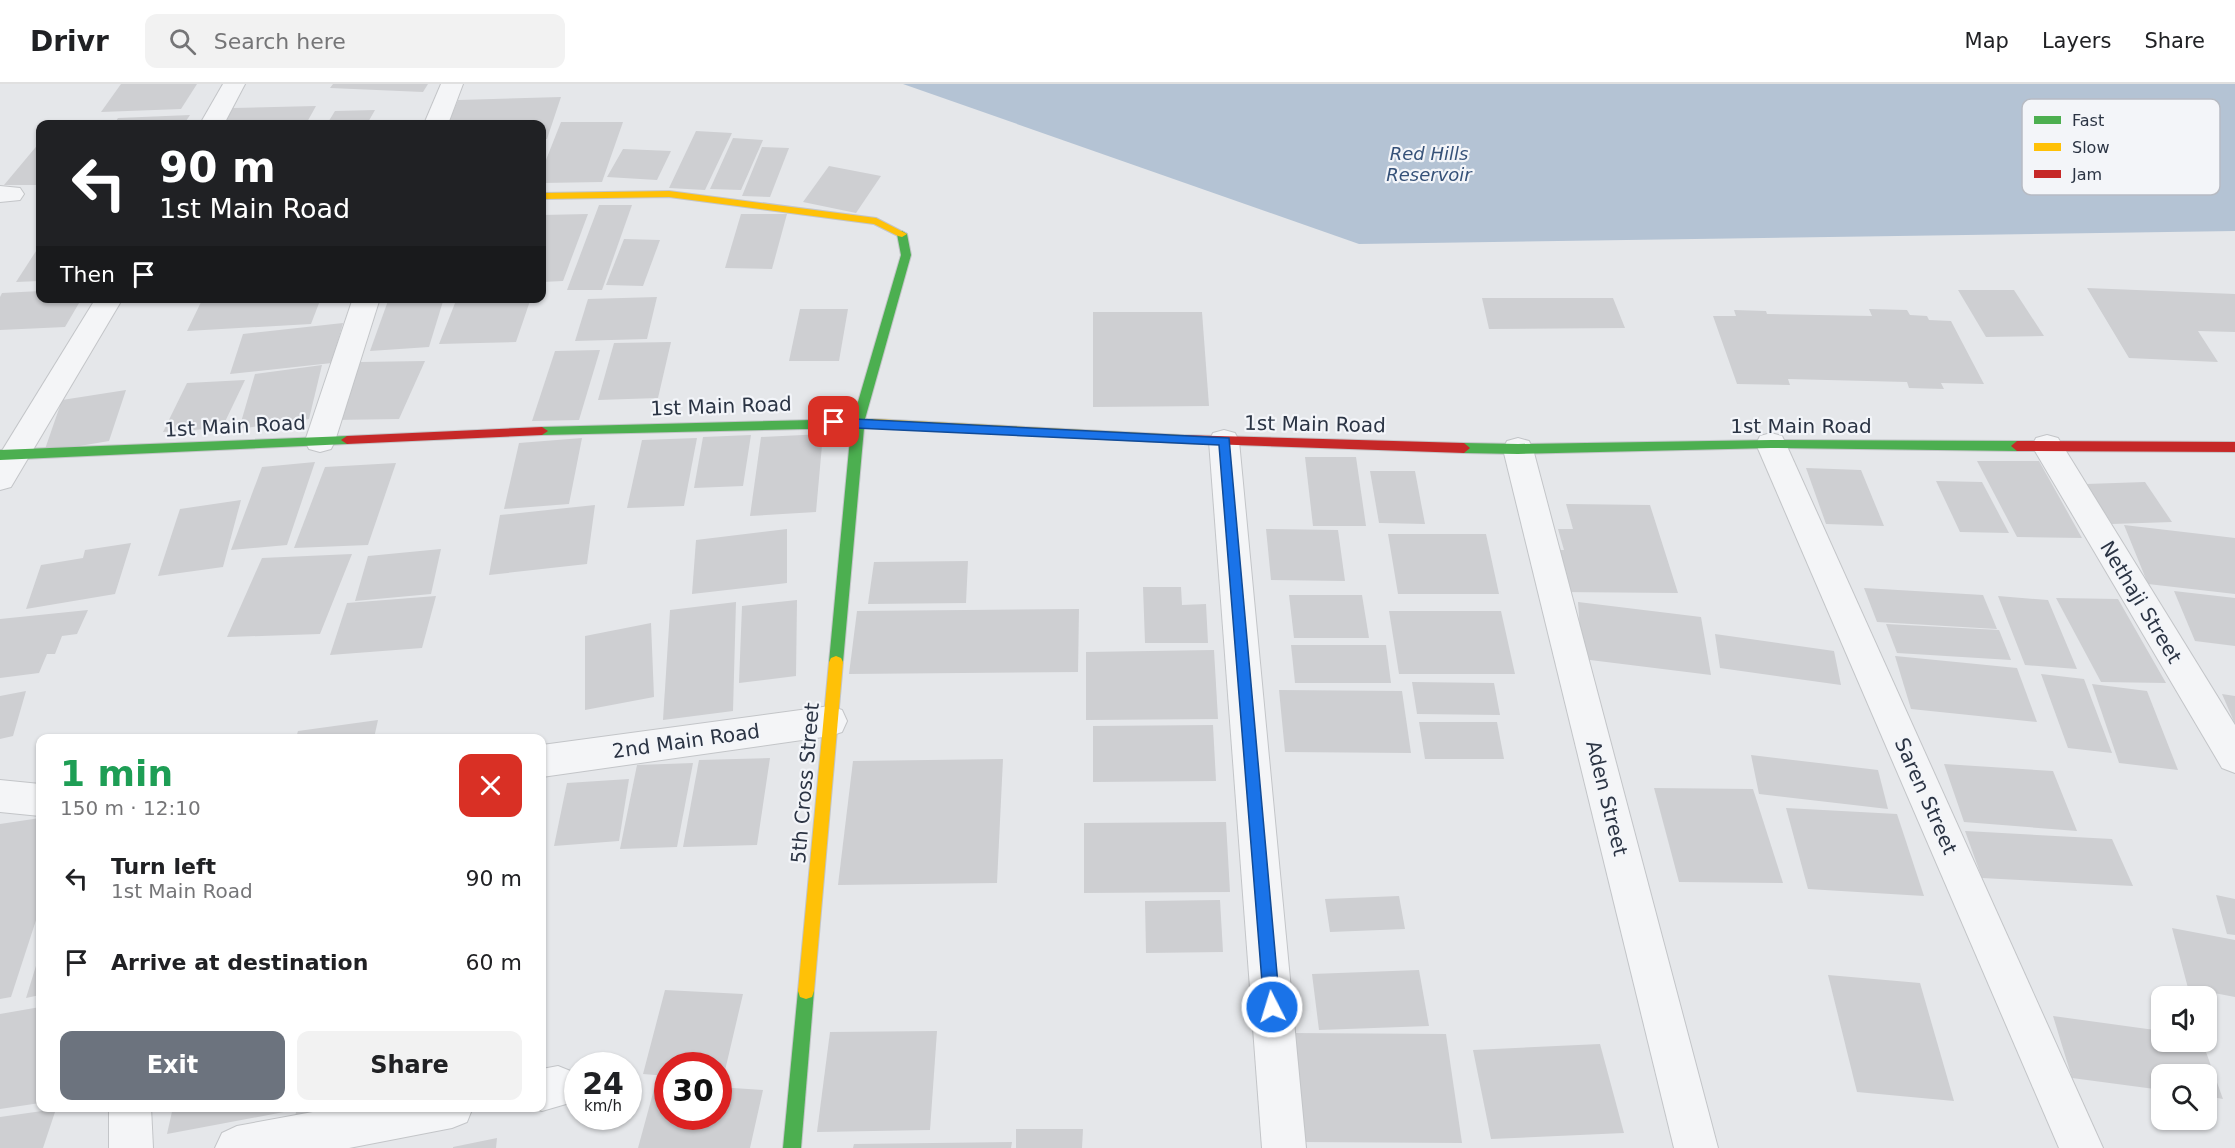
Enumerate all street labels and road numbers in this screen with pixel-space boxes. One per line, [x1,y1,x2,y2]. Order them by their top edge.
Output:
street label: 1st Main Road [650,392,792,420]
street label: 1st Main Road [164,410,306,442]
street label: 1st Main Road [1244,411,1386,437]
street label: 1st Main Road [1730,414,1872,438]
street label: Nethaji Street [2095,537,2187,668]
street label: 5th Cross Street [786,701,824,865]
street label: 2nd Main Road [611,719,761,763]
street label: Saren Street [1890,734,1962,858]
street label: Aden Street [1581,738,1633,858]

